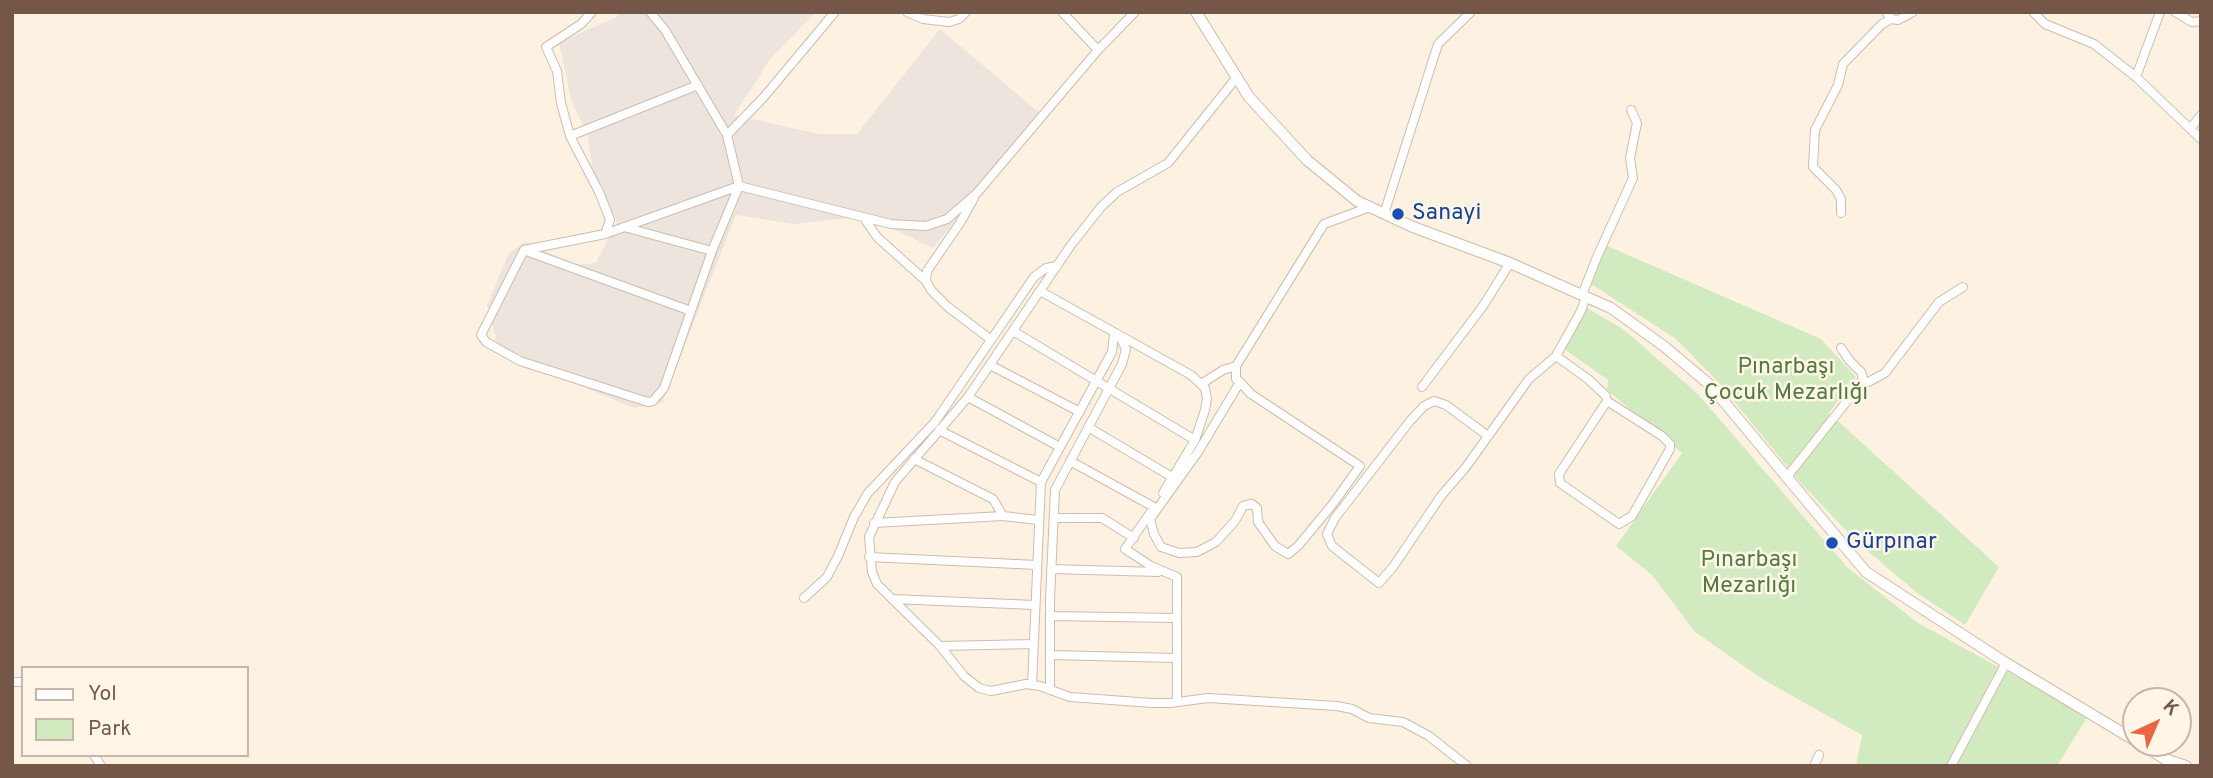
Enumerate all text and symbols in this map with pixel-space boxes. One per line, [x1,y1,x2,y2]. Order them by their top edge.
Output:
place label: Sanayi [1412,200,1481,228]
marker: Sanayi [1390,206,1406,222]
park label: Pınarbaşı Çocuk Mezarlığı [1704,354,1868,408]
place label: Gürpınar [1846,529,1937,557]
marker: Gürpınar [1824,535,1840,551]
park label: Pınarbaşı Mezarlığı [1701,547,1797,601]
legend [21,666,248,757]
text: Yol [88,681,117,708]
north arrow [2122,687,2192,757]
text: K [2157,695,2183,722]
text: Park [88,716,131,743]

